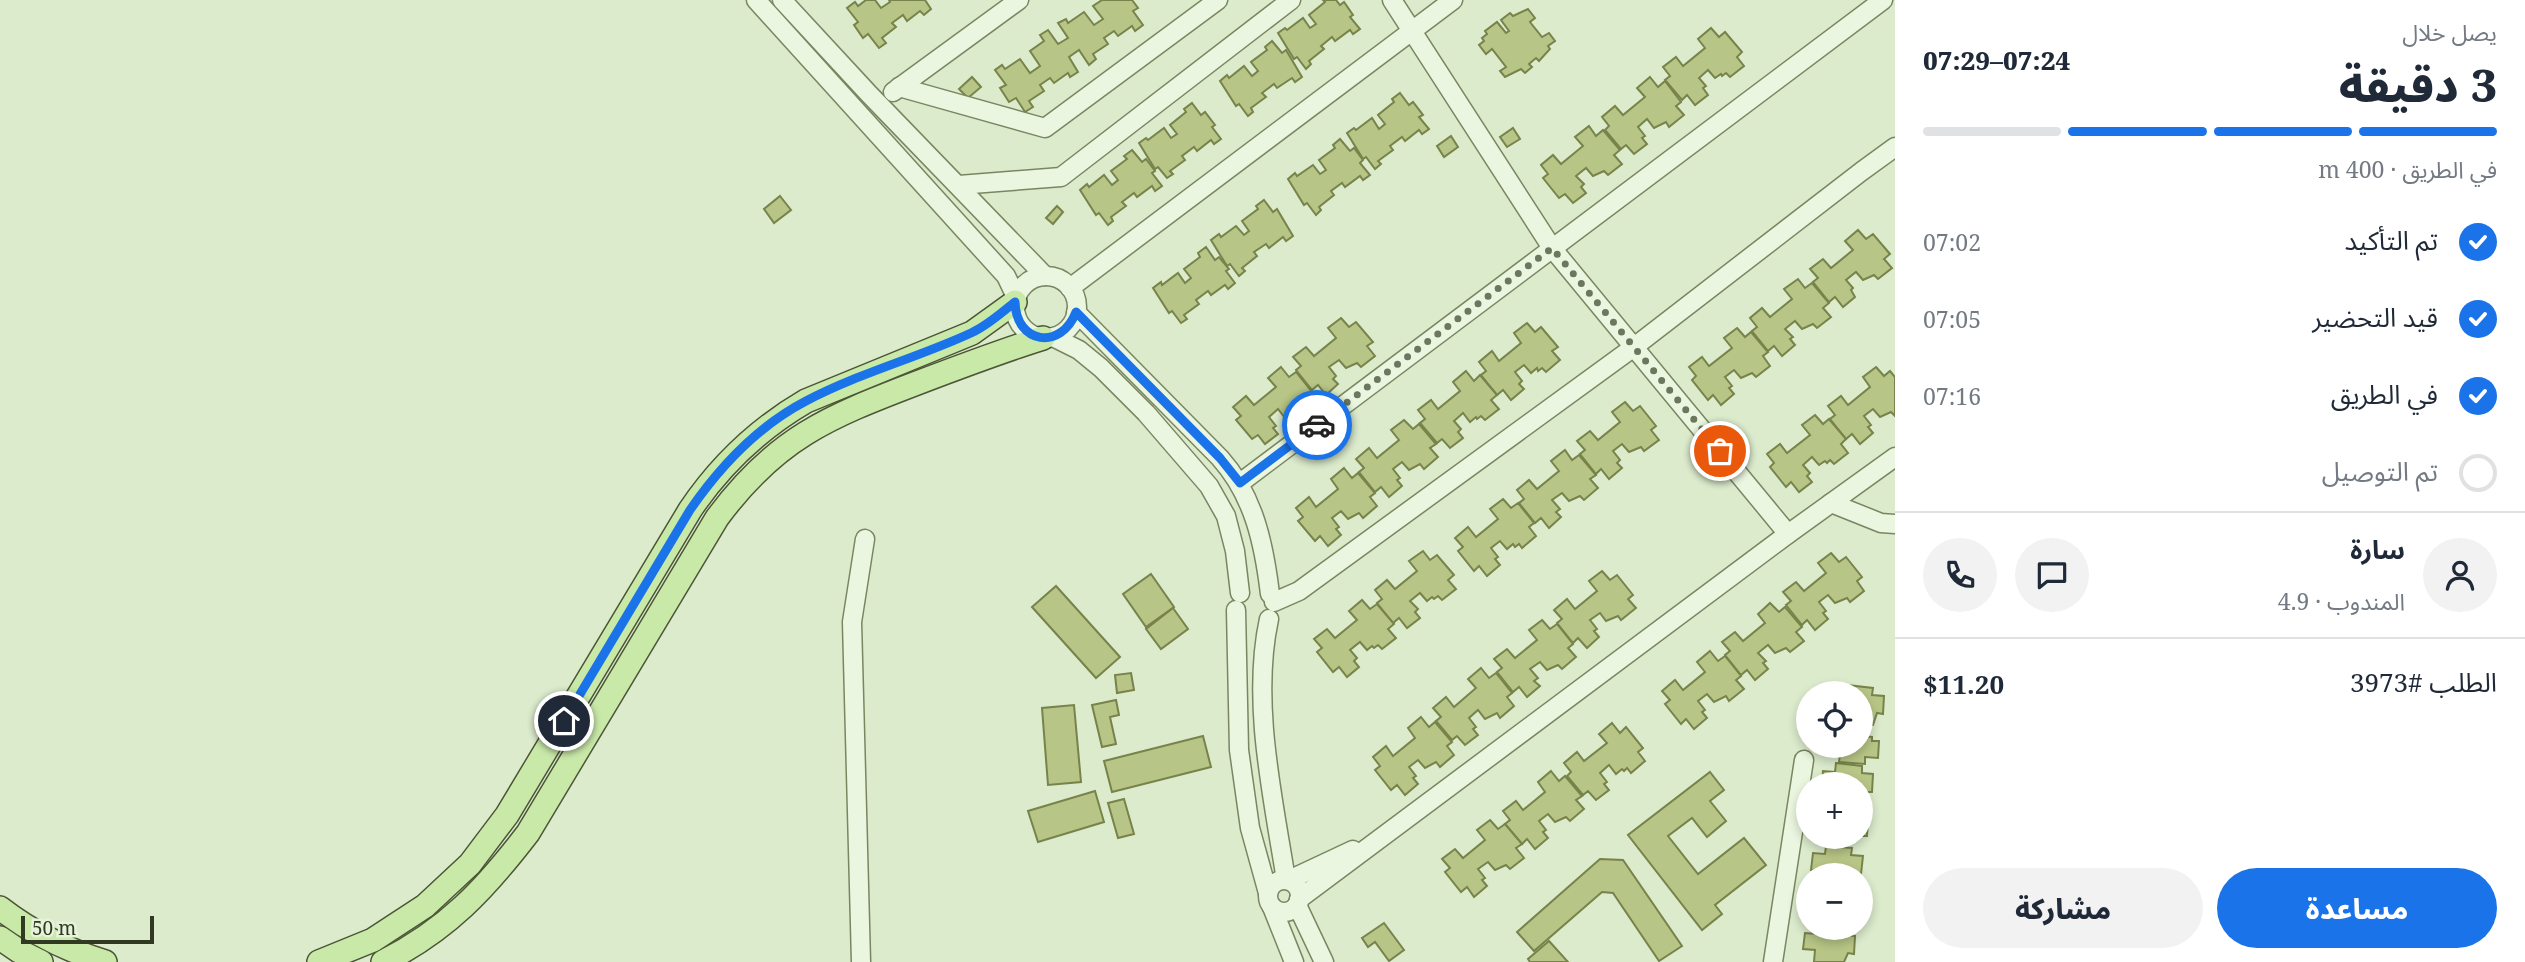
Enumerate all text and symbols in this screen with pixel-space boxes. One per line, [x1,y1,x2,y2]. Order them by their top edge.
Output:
text: يصل خلال [2402,16,2497,48]
text: 07:24–07:29 [1923,42,2070,78]
text: 3 دقيقة [2339,53,2497,115]
text: في الطريق · 400 m [2318,153,2497,185]
text: تم التأكيد [2344,222,2438,258]
icon: check [2459,223,2497,261]
text: 07:02 [1923,226,1981,258]
text: قيد التحضير [2312,299,2438,335]
icon: check [2459,300,2497,338]
text: 07:05 [1923,303,1981,335]
text: في الطريق [2331,376,2438,412]
icon: check [2459,377,2497,415]
text: 07:16 [1923,380,1981,412]
courier [1282,390,1352,460]
icon: car [1298,406,1336,444]
pin [1690,421,1750,481]
icon: bag [1701,432,1739,470]
text: تم التوصيل [2322,453,2438,489]
text: سارة [2350,531,2405,567]
button: phone [1923,538,1997,612]
button: chat [2015,538,2089,612]
button: person [2423,538,2497,612]
text: المندوب · 4.9 [2278,585,2405,617]
text: الطلب #3973 [2350,664,2497,700]
text: $11.20 [1923,666,2004,702]
map controls [1796,681,1873,940]
button: locate [1796,681,1873,758]
pin [534,691,594,751]
icon: home [545,702,583,740]
button: + [1796,772,1873,849]
button: − [1796,863,1873,940]
button: مشاركة [1923,868,2203,948]
button: مساعدة [2217,868,2497,948]
scale bar [21,913,154,945]
text: 50 m [32,915,76,941]

